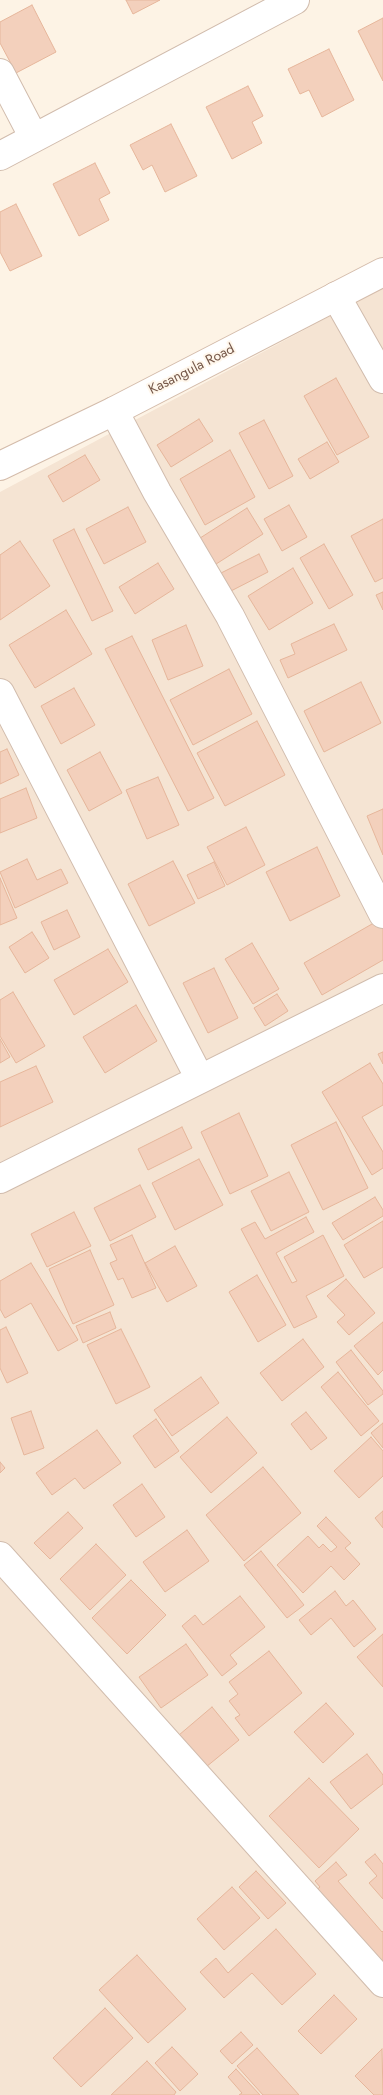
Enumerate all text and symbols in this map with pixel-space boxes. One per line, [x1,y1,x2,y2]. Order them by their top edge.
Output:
street label: Kasangula Road [146,341,238,399]

